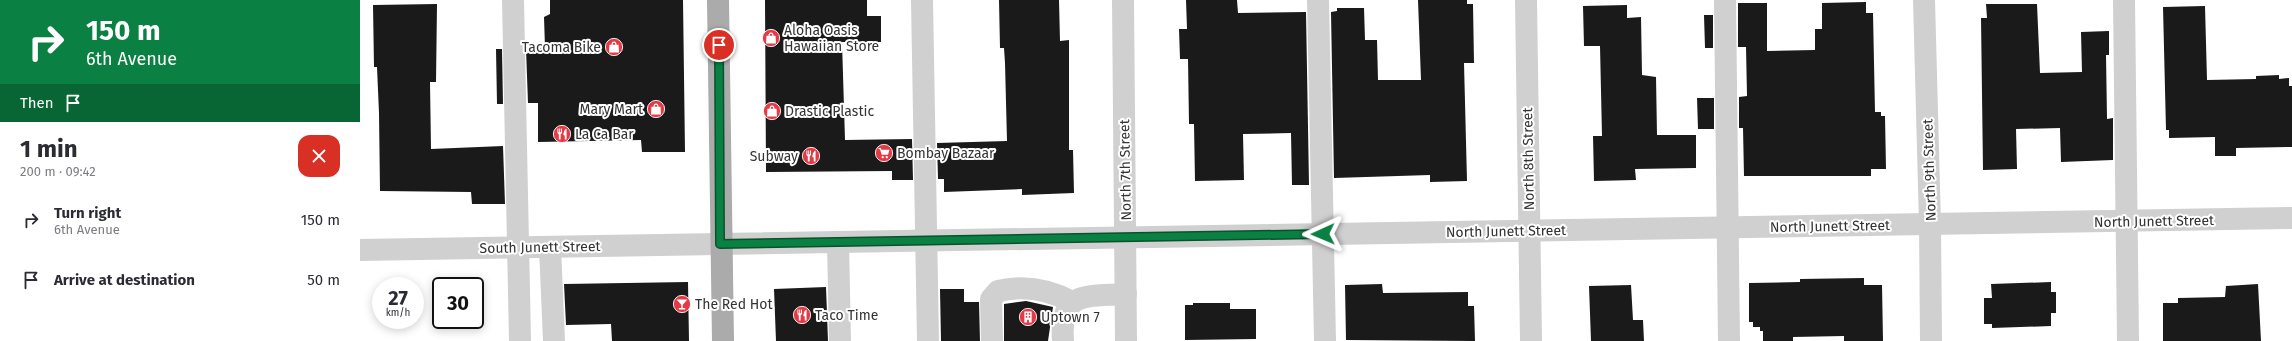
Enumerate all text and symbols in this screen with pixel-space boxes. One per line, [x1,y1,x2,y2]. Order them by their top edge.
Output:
text: 150 m [86,14,161,47]
icon: right [20,16,72,68]
place label: Aloha Oasis Hawaiian Store [784,22,879,55]
pin [702,28,736,62]
shop icon: Aloha Oasis Hawaiian Store [761,28,781,48]
icon: arrive [708,34,730,56]
shop icon: Tacoma Bike [604,37,624,57]
place label: Tacoma Bike [522,39,601,56]
text: 6th Avenue [86,48,177,70]
icon: arrive [62,92,84,114]
text: Then [20,94,54,112]
shop icon: Mary Mart [646,99,666,119]
place label: Mary Mart [580,101,644,118]
shop icon: Drastic Plastic [762,101,782,121]
place label: Drastic Plastic [785,103,874,120]
street label: North 8th Street [1519,107,1538,211]
street label: North 7th Street [1116,118,1135,221]
street label: North 9th Street [1919,118,1940,221]
restaurant icon: La Ca Bar [552,124,572,144]
place label: La Ca Bar [575,126,634,143]
text: 1 min [20,135,78,163]
button: close [298,135,340,177]
supermarket icon: Bombay Bazaar [874,143,894,163]
place label: Bombay Bazaar [897,145,995,162]
restaurant icon: Subway [801,146,821,166]
place label: Subway [750,148,798,165]
text: 200 m · 09:42 [20,164,96,179]
text: Turn right [54,204,121,222]
icon: right [20,209,42,231]
text: 150 m [301,211,340,229]
street label: North Junett Street [2094,212,2215,231]
position arrow [1302,213,1344,255]
street label: North Junett Street [1770,217,1891,236]
text: 6th Avenue [54,222,120,237]
street label: North Junett Street [1446,222,1567,241]
street label: South Junett Street [479,238,602,257]
icon: arrive [20,269,42,291]
text: Arrive at destination [54,271,195,289]
text: 50 m [307,271,340,289]
speed limit sign: 30 [432,277,484,329]
text: 27 [388,286,408,310]
bar icon: The Red Hot [672,294,692,314]
place label: The Red Hot [695,296,773,313]
restaurant icon: Taco Time [792,305,812,325]
text: km/h [386,307,410,319]
place label: Taco Time [815,307,878,324]
building icon: Uptown 7 [1018,307,1038,327]
place label: Uptown 7 [1041,309,1100,326]

